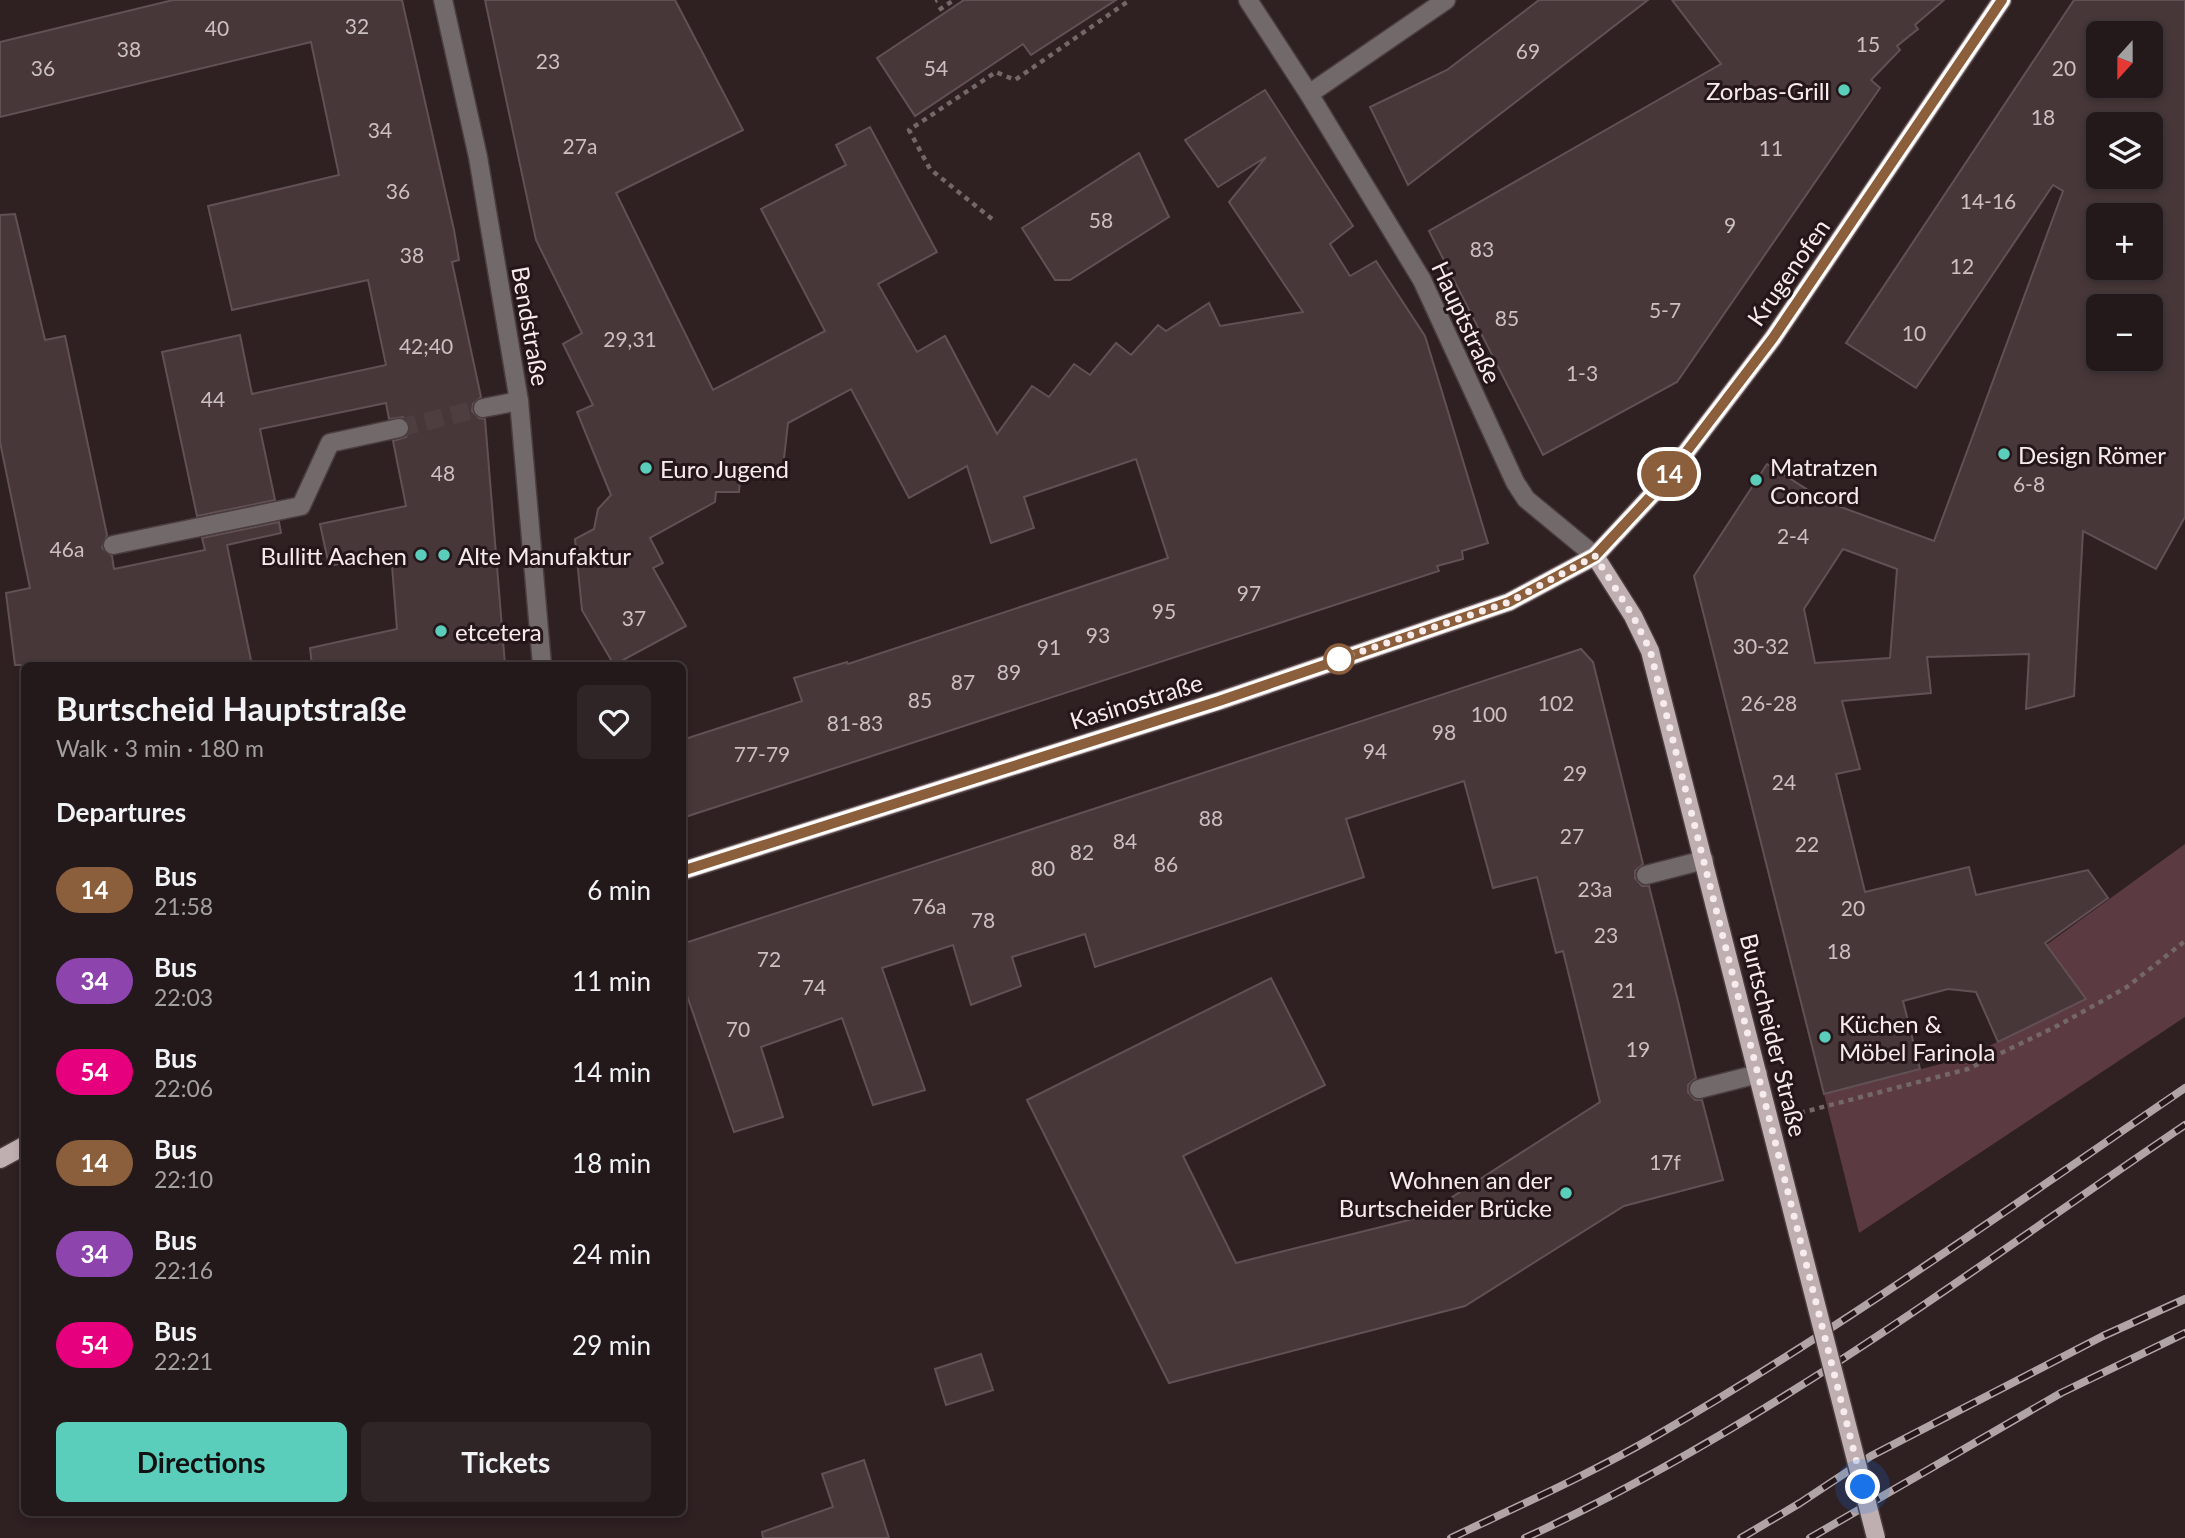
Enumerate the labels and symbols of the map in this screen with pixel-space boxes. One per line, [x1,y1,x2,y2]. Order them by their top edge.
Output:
house number: 32 [345,13,369,38]
house number: 40 [205,15,229,40]
north arrow [2086,21,2163,98]
house number: 15 [1856,31,1880,56]
house number: 38 [117,36,141,61]
house number: 69 [1516,38,1540,63]
house number: 23 [536,48,560,73]
house number: 36 [31,55,55,80]
house number: 54 [924,55,948,80]
house number: 20 [2052,55,2076,80]
place label: Zorbas-Grill [1706,76,1830,105]
marker: Zorbas-Grill [1836,82,1852,98]
house number: 18 [2031,104,2055,129]
house number: 34 [368,117,392,142]
house number: 27a [563,133,597,158]
house number: 11 [1759,135,1783,160]
house number: 36 [386,178,410,203]
house number: 14-16 [1960,188,2016,213]
house number: 58 [1089,207,1113,232]
house number: 9 [1724,212,1736,237]
street label: Krugenofen [1741,213,1835,331]
house number: 83 [1470,236,1494,261]
house number: 38 [400,242,424,267]
house number: 12 [1950,253,1974,278]
street label: Hauptstraße [1426,256,1508,388]
street label: Bendstraße [506,264,556,388]
house number: 5-7 [1649,297,1681,322]
house number: 85 [1495,305,1519,330]
house number: 10 [1902,320,1926,345]
house number: 29,31 [603,326,657,351]
house number: 42;40 [399,333,453,358]
house number: 1-3 [1566,360,1598,385]
house number: 44 [201,386,225,411]
place label: Design Römer [2018,440,2166,469]
marker: Design Römer [1996,446,2012,462]
line badge: 14 [1638,451,1700,497]
place label: Matratzen Concord [1770,452,1878,509]
place label: Euro Jugend [660,454,789,483]
house number: 48 [431,460,455,485]
marker: Euro Jugend [638,460,654,476]
house number: 6-8 [2013,471,2045,496]
marker: Matratzen Concord [1748,472,1764,488]
house number: 2-4 [1777,523,1809,548]
house number: 46a [50,536,84,561]
place label: Bullitt Aachen [260,541,407,570]
place label: Alte Manufaktur [458,541,631,570]
marker: Bullitt Aachen [413,547,429,563]
marker: Alte Manufaktur [436,547,452,563]
house number: 97 [1237,580,1261,605]
house number: 95 [1152,598,1176,623]
house number: 37 [622,605,646,630]
place label: etcetera [455,617,542,646]
house number: 93 [1086,622,1110,647]
marker: etcetera [433,623,449,639]
house number: 30-32 [1733,633,1789,658]
house number: 91 [1037,634,1061,659]
unlabelled marker [1324,644,1354,674]
house number: 89 [997,659,1021,684]
street label: Kasinostraße [1066,667,1206,735]
house number: 87 [951,669,975,694]
house number: 85 [908,687,932,712]
house number: 102 [1538,690,1574,715]
house number: 26-28 [1741,690,1797,715]
house number: 100 [1471,701,1507,726]
house number: 81-83 [827,710,883,735]
house number: 98 [1432,719,1456,744]
house number: 94 [1363,738,1387,763]
house number: 77-79 [734,741,790,766]
house number: 29 [1563,760,1587,785]
house number: 24 [1772,769,1796,794]
house number: 88 [1199,805,1223,830]
house number: 27 [1560,823,1584,848]
house number: 84 [1113,828,1137,853]
house number: 22 [1795,831,1819,856]
house number: 82 [1070,839,1094,864]
house number: 86 [1154,851,1178,876]
house number: 80 [1031,855,1055,880]
house number: 23a [1578,876,1612,901]
house number: 76a [912,893,946,918]
house number: 20 [1841,895,1865,920]
house number: 78 [971,907,995,932]
house number: 23 [1594,922,1618,947]
street label: Burtscheider Straße [1735,930,1813,1140]
house number: 18 [1827,938,1851,963]
house number: 72 [757,946,781,971]
house number: 74 [802,974,826,999]
house number: 21 [1612,977,1636,1002]
place label: Küchen & Möbel Farinola [1839,1009,1995,1066]
house number: 70 [726,1016,750,1041]
marker: Küchen & Möbel Farinola [1817,1029,1833,1045]
house number: 19 [1626,1036,1650,1061]
house number: 17f [1649,1149,1681,1174]
place label: Wohnen an der Burtscheider Brücke [1339,1165,1552,1222]
marker: Wohnen an der Burtscheider Brücke [1558,1185,1574,1201]
your location [1845,1469,1880,1504]

